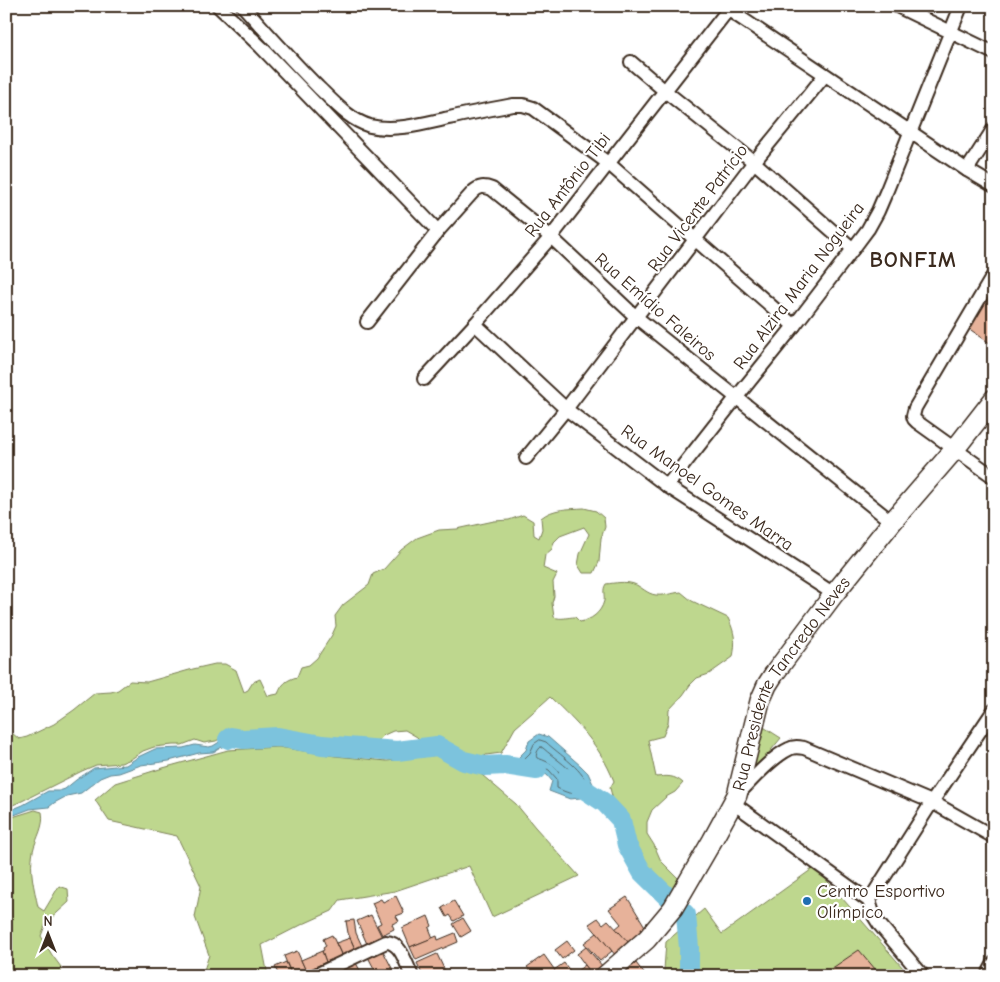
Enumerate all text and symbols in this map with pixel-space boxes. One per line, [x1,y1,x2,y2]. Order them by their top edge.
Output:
street label: Rua Antônio Tibi [521,129,615,241]
street label: Rua Vicente Patrício [643,140,753,276]
street label: Rua Alzira Maria Nogueira [729,198,869,374]
district label: BONFIM [869,247,957,273]
street label: Rua Emídio Faleiros [590,249,720,365]
street label: Rua Manoel Gomes Marra [617,420,797,556]
street label: Rua Presidente Tancredo Neves [728,572,854,793]
place label: Centro Esportivo Olímpico [817,881,945,923]
marker: Centro Esportivo Olímpico [801,895,813,907]
north arrow [22,910,72,960]
text: N [43,913,53,930]

